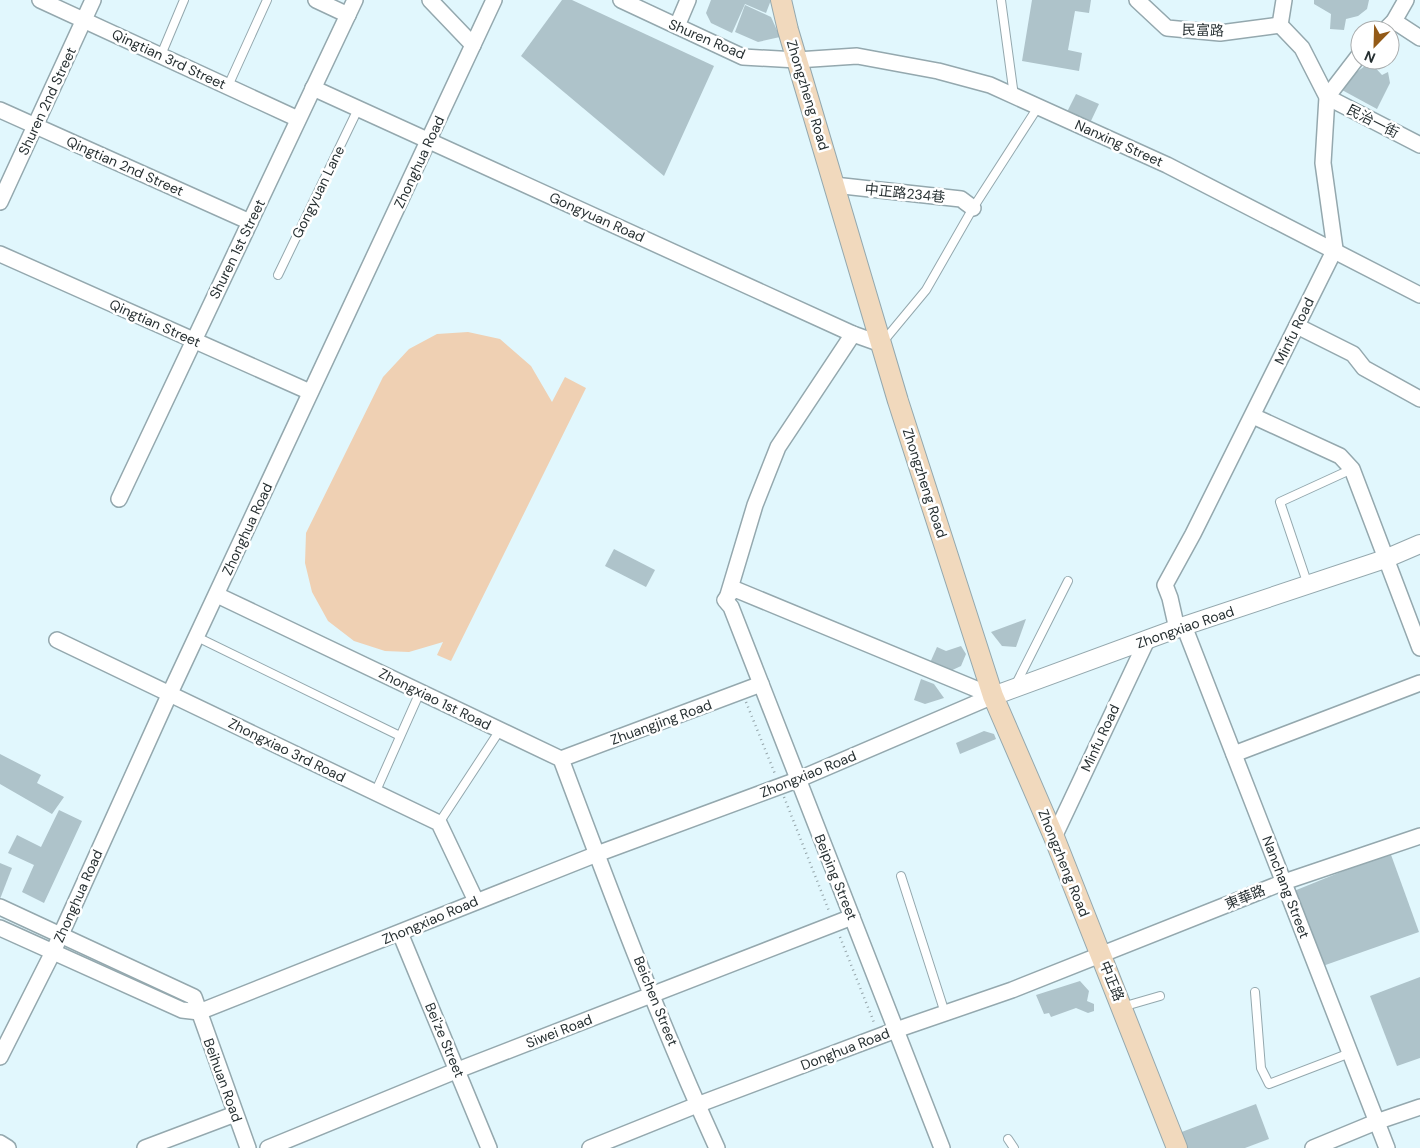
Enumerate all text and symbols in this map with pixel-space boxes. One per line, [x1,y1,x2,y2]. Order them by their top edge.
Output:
street label: Shuren Road [666,15,748,63]
street label: 民富路 [1182,20,1224,40]
north arrow [1350,20,1400,70]
street label: Qingtian 3rd Street [109,25,229,93]
street label: Zhongzheng Road [783,38,833,152]
street label: Shuren 2nd Street [14,44,80,158]
text: N [1362,47,1378,67]
street label: 民治一街 [1344,100,1402,142]
street label: Zhonghua Road [390,113,448,211]
street label: Nanxing Street [1072,115,1166,171]
street label: Qingtian 2nd Street [64,132,186,200]
street label: Gongyuan Lane [288,143,348,241]
street label: 中正路234巷 [864,180,946,206]
street label: Gongyuan Road [546,188,648,246]
street label: Shuren 1st Street [205,196,269,302]
street label: Qingtian Street [107,295,203,351]
street label: Minfu Road [1270,295,1318,367]
street label: Zhongzheng Road [899,426,951,540]
street label: Zhonghua Road [218,480,276,578]
street label: Zhongxiao Road [1134,602,1236,652]
street label: Zhongxiao 1st Road [376,664,494,734]
street label: Zhuangjing Road [608,695,714,749]
street label: Minfu Road [1077,701,1123,775]
street label: Zhongxiao 3rd Road [226,714,348,786]
street label: Zhongxiao Road [757,746,859,802]
street label: Zhongzheng Road [1034,807,1094,919]
street label: Beiping Street [811,831,861,923]
street label: Nanchang Street [1258,833,1314,941]
street label: Zhonghua Road [49,847,107,945]
street label: 東華路 [1222,881,1268,913]
street label: Zhongxiao Road [379,892,481,948]
street label: Beichen Street [630,953,682,1049]
street label: 中正路 [1096,958,1128,1004]
street label: Bei'ze Street [421,1000,469,1080]
street label: Siwei Road [523,1010,595,1052]
street label: Donghua Road [798,1024,892,1074]
street label: Beihuan Road [200,1036,246,1124]

